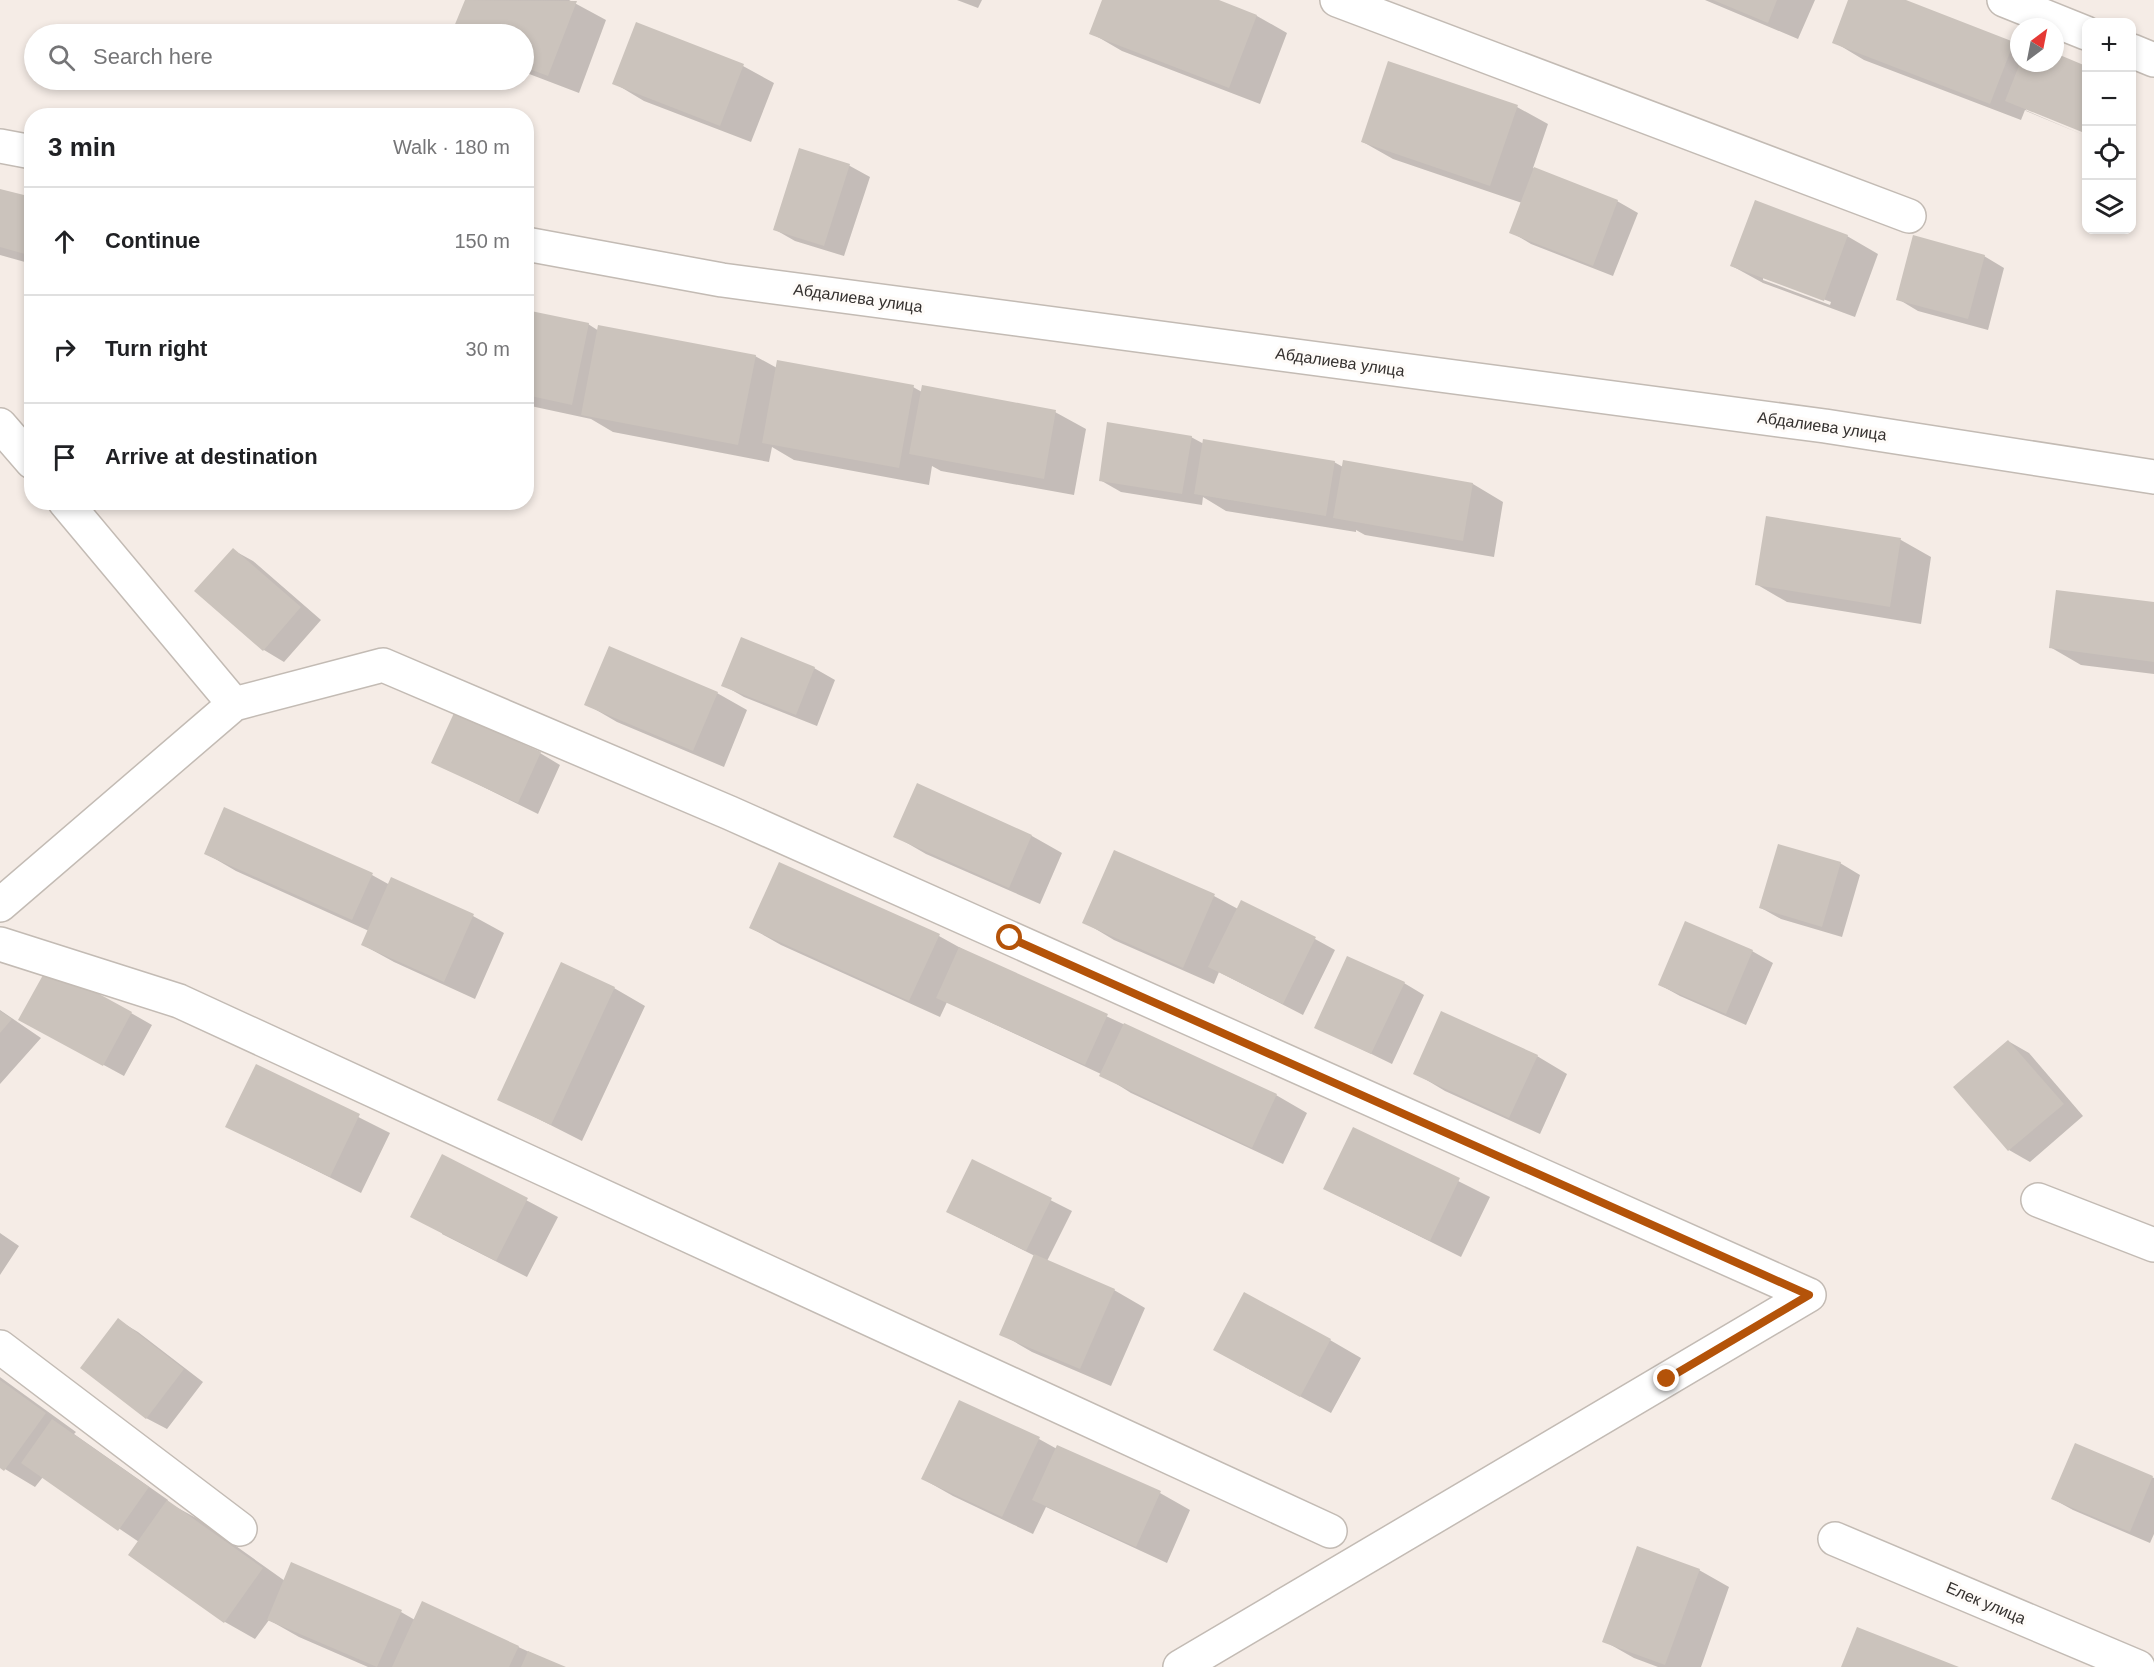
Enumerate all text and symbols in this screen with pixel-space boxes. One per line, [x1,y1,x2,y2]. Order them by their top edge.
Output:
north arrow [2010,18,2064,72]
map controls [2082,18,2136,234]
button: + [2082,18,2136,72]
search box [24,24,534,90]
icon: search [45,41,78,74]
text: Search here [93,44,213,69]
button: − [2082,72,2136,126]
button: locate [2082,126,2136,180]
text: 3 min [48,132,116,162]
text: Walk · 180 m [393,136,510,158]
button: layers [2082,180,2136,234]
icon: ahead [48,225,81,258]
text: Continue [105,228,200,253]
text: 150 m [454,230,510,252]
street label: Абдалиева улица [792,281,924,315]
icon: right [48,333,81,366]
text: Turn right [105,336,207,361]
text: 30 m [466,338,510,360]
street label: Абдалиева улица [1274,345,1406,379]
street label: Абдалиева улица [1756,409,1888,443]
icon: arrive [48,441,81,474]
text: Arrive at destination [105,444,318,469]
route start [996,924,1022,950]
route end [1653,1365,1679,1391]
street label: Елек улица [1944,1579,2028,1627]

